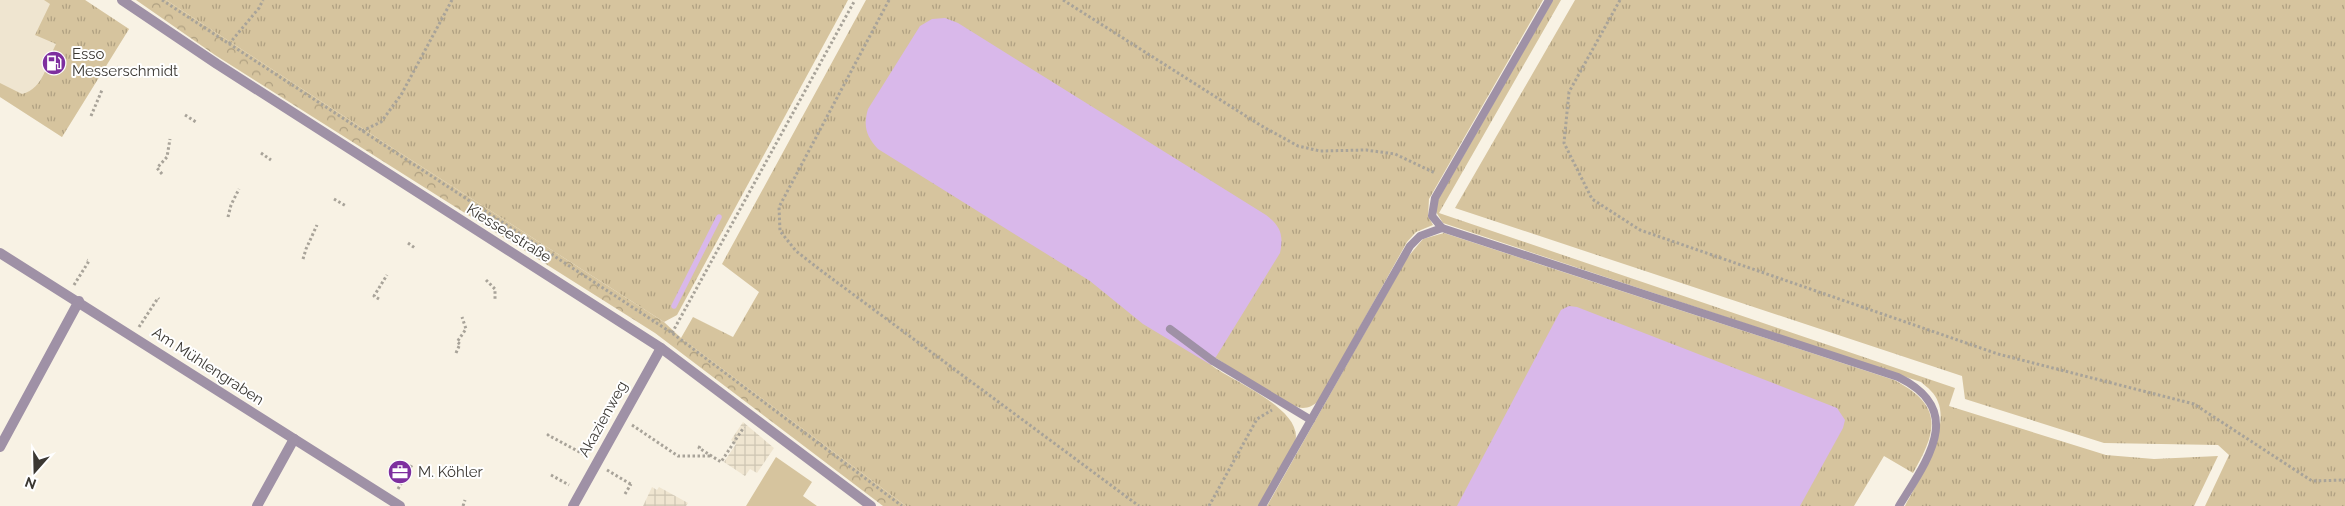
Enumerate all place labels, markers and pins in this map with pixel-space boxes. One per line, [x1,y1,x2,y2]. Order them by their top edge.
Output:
place label: Esso Messerschmidt [72,45,178,80]
fuel station icon: Esso Messerschmidt [41,50,67,76]
office icon: M. Köhler [387,459,413,485]
place label: M. Köhler [418,463,484,481]

